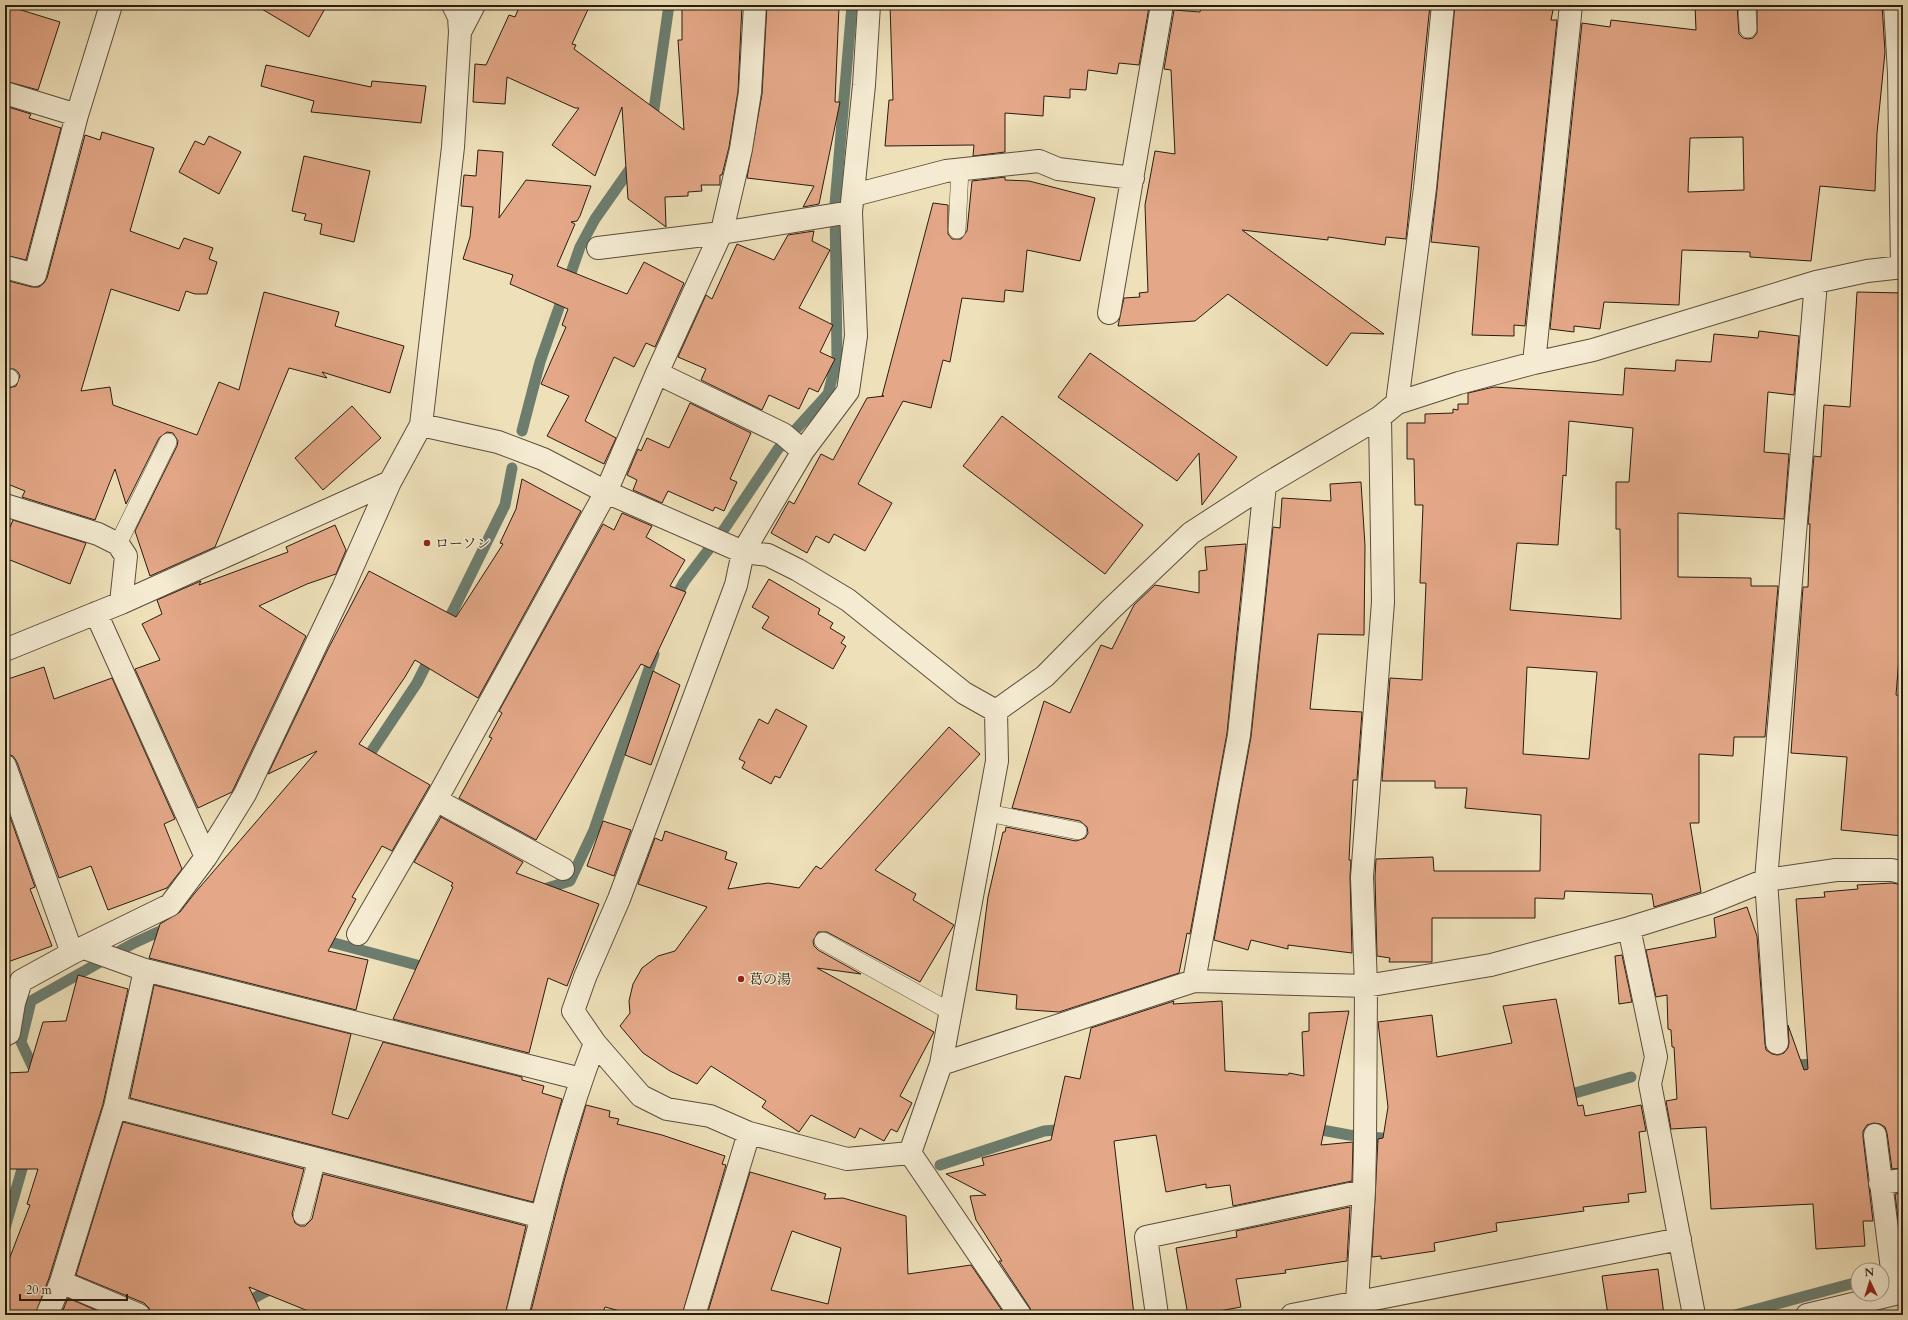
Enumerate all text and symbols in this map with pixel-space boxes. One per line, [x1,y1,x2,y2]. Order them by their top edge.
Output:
place label: ローソン [435,534,490,553]
marker: ローソン [422,538,432,548]
place label: 葛の湯 [749,970,791,989]
marker: 葛の湯 [736,974,746,984]
north arrow [1850,1262,1890,1302]
text: N [1864,1265,1875,1280]
scale bar [20,1276,127,1302]
text: 20 m [26,1282,53,1298]

